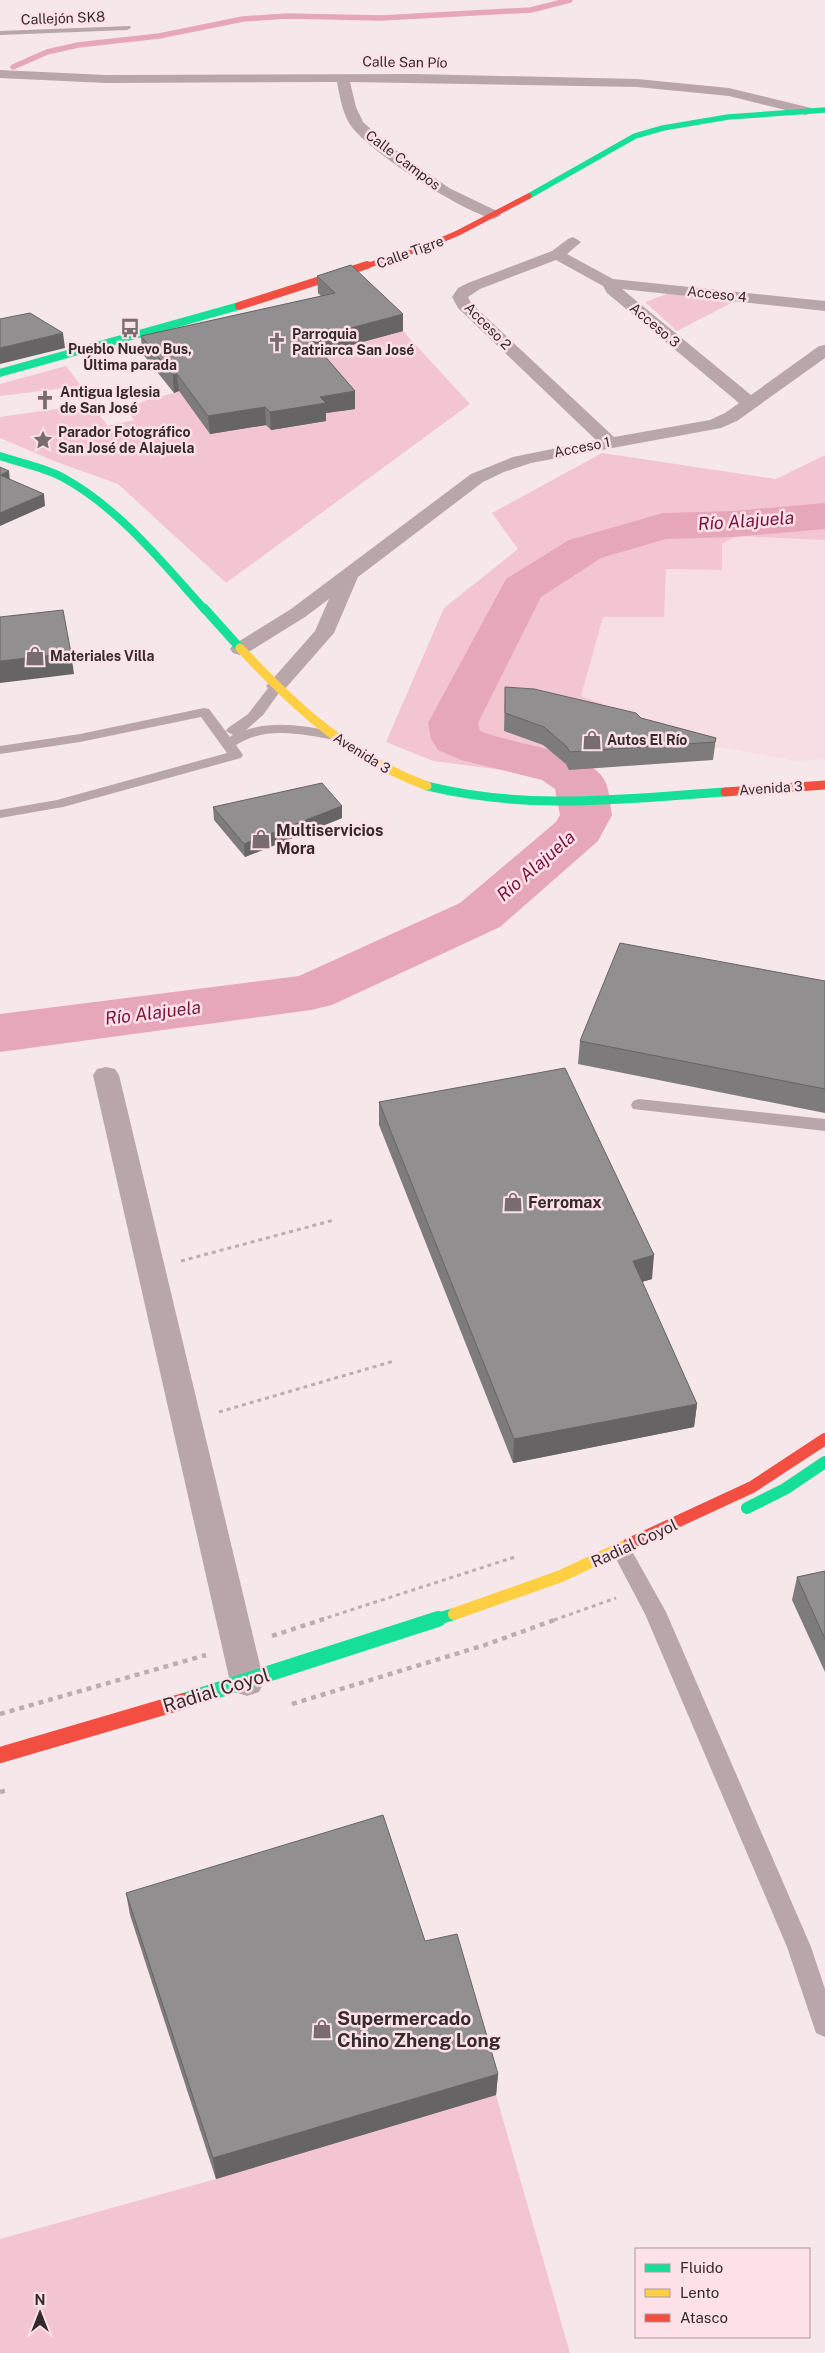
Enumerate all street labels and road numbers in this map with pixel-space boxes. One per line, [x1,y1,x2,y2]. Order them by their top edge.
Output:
street label: Callejón SK8 [21,9,105,27]
street label: Calle San Pío [362,53,448,71]
street label: Calle Campos [363,127,443,193]
street label: Calle Tigre [374,232,446,272]
street label: Acceso 4 [686,283,748,305]
street label: Acceso 2 [461,299,515,353]
street label: Acceso 3 [627,300,683,350]
street label: Acceso 1 [553,434,611,460]
street label: Avenida 3 [331,729,393,777]
street label: Avenida 3 [739,778,804,798]
street label: Radial Coyol [588,1515,680,1572]
street label: Radial Coyol [160,1663,272,1717]

